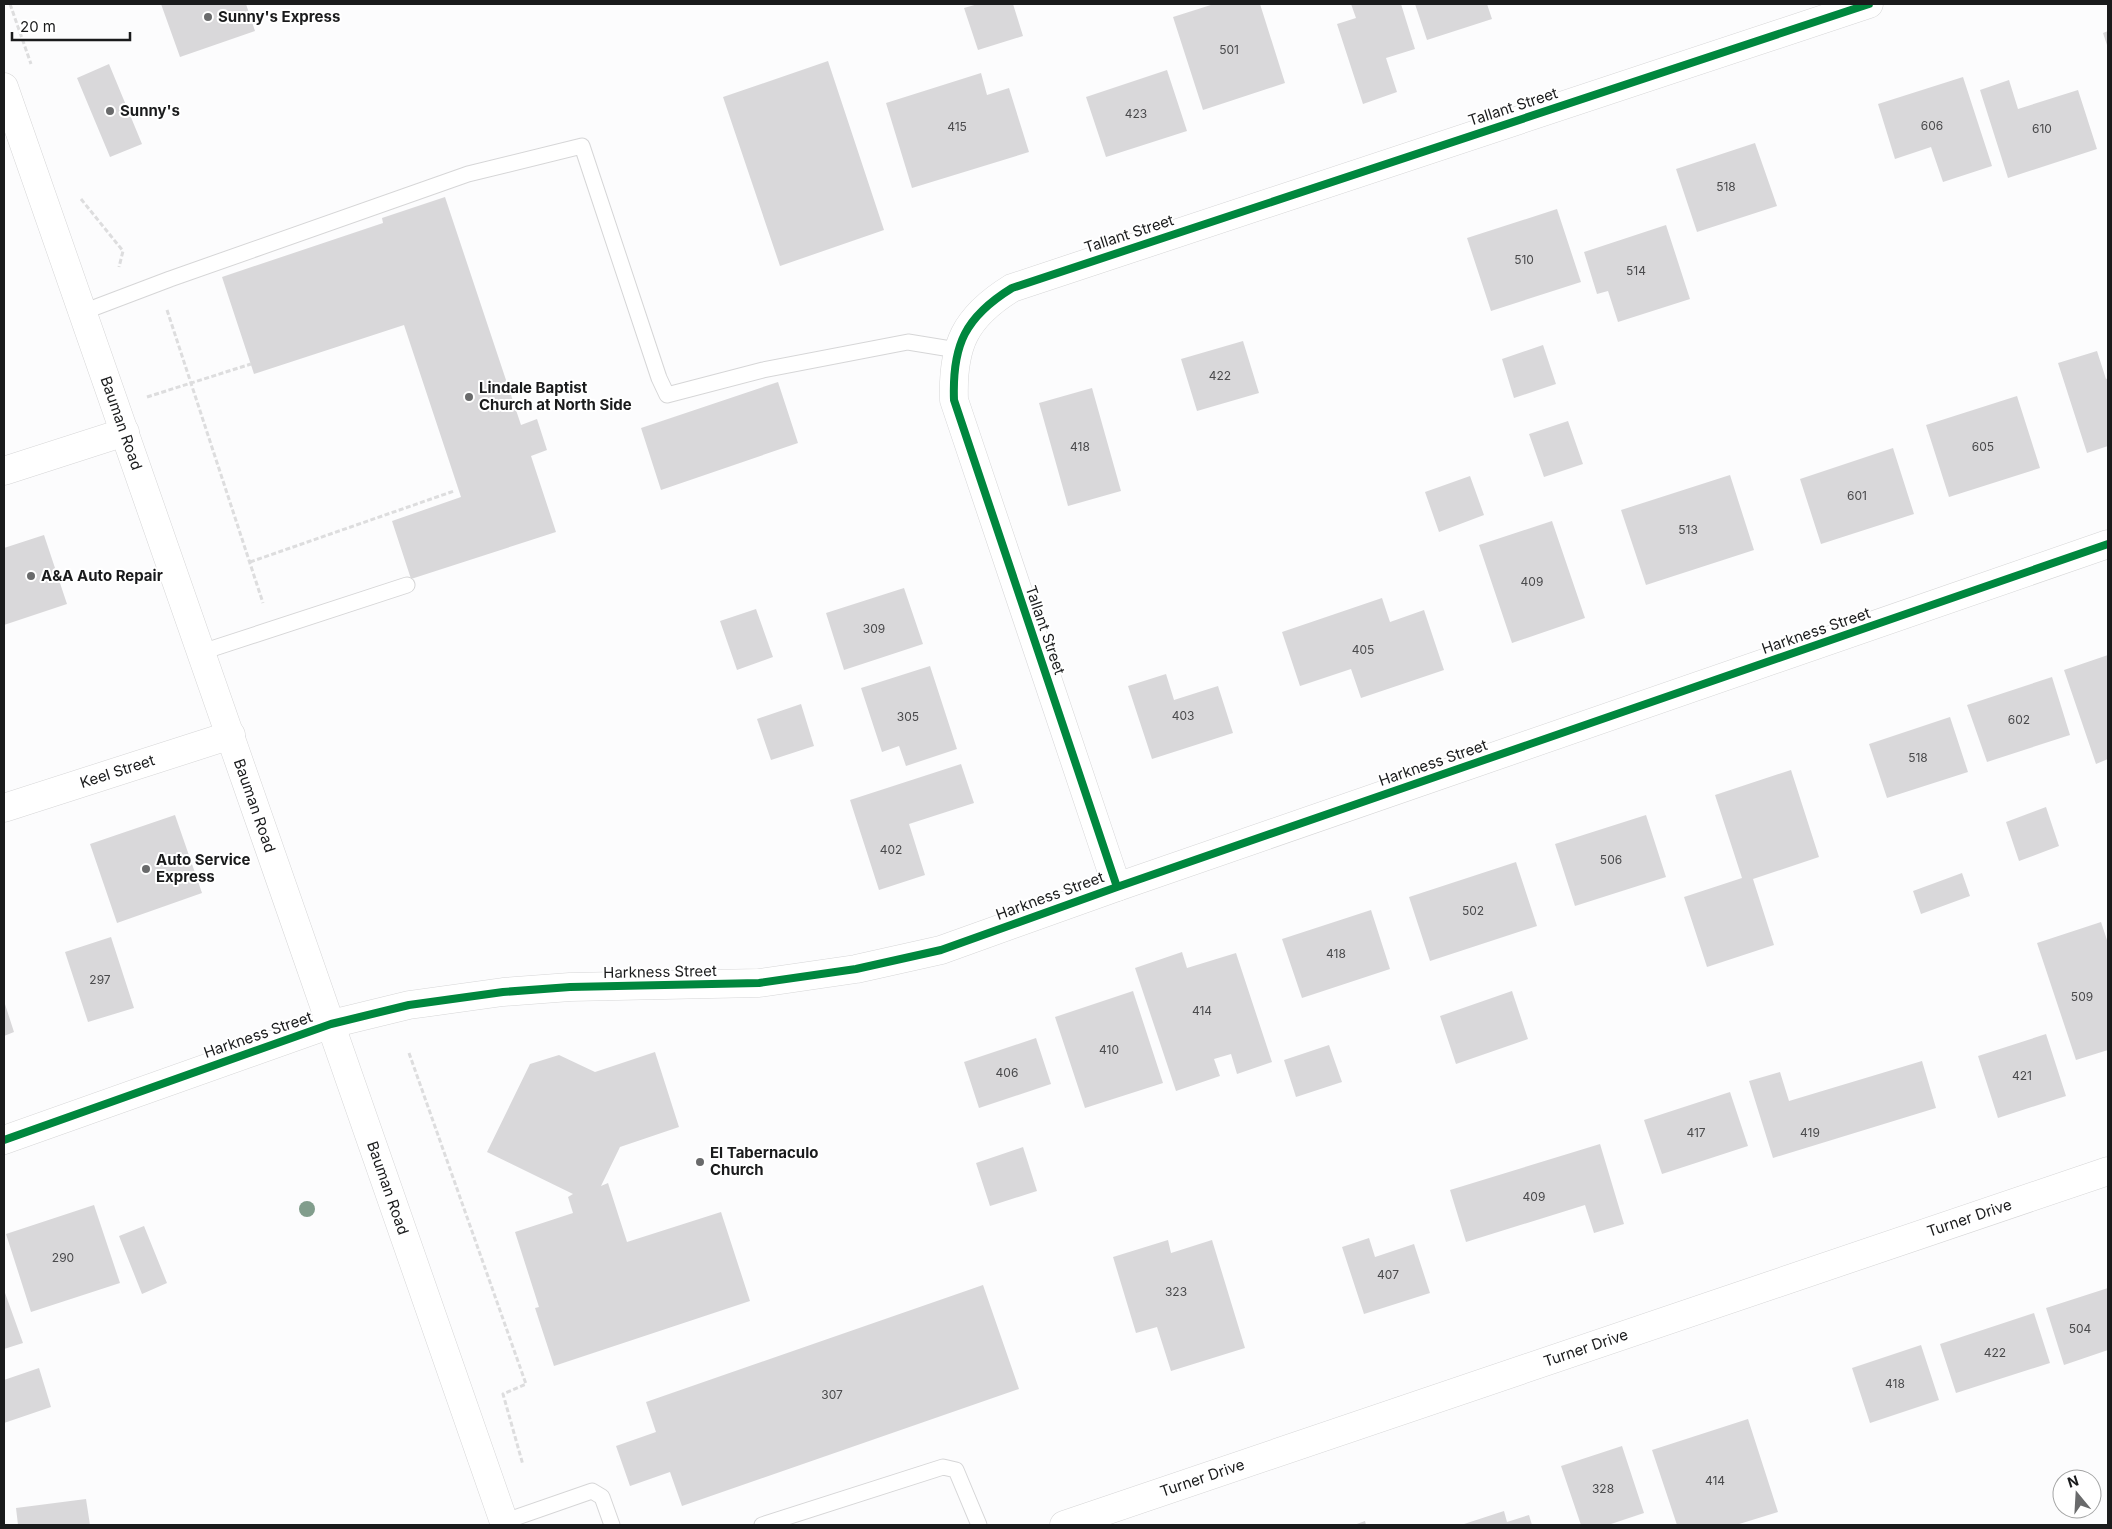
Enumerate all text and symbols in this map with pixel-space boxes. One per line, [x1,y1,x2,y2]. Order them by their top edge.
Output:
place label: Sunny's Express [218,7,340,26]
scale bar [12,10,130,42]
marker: Sunny's Express [202,11,214,23]
text: 20 m [20,17,56,36]
house number: 501 [1219,42,1239,57]
street label: Tallant Street [1466,83,1560,130]
place label: Sunny's [120,101,180,120]
marker: Sunny's [104,105,116,117]
house number: 423 [1125,106,1147,121]
house number: 606 [1921,118,1943,133]
house number: 415 [947,119,967,134]
house number: 610 [2032,121,2052,136]
house number: 518 [1716,179,1736,194]
street label: Tallant Street [1082,210,1176,257]
house number: 510 [1514,252,1534,267]
house number: 514 [1626,263,1646,278]
house number: 422 [1209,368,1231,383]
street label: Bauman Road [97,374,147,472]
place label: Lindale Baptist Church at North Side [479,378,632,414]
marker: Lindale Baptist Church at North Side [463,391,475,403]
house number: 418 [1070,439,1090,454]
house number: 605 [1972,439,1994,454]
house number: 601 [1847,488,1867,503]
house number: 513 [1678,522,1698,537]
place label: A&A Auto Repair [41,566,163,585]
marker: A&A Auto Repair [25,570,37,582]
house number: 409 [1521,574,1543,589]
street label: Tallant Street [1021,583,1070,677]
street label: Harkness Street [1759,603,1873,658]
house number: 309 [863,621,885,636]
house number: 405 [1352,642,1374,657]
house number: 403 [1172,708,1194,723]
house number: 305 [897,709,919,724]
house number: 602 [2008,712,2030,727]
street label: Harkness Street [1376,735,1490,790]
street label: Keel Street [77,750,157,792]
house number: 518 [1908,750,1928,765]
street label: Bauman Road [230,756,280,855]
house number: 402 [880,842,902,857]
place label: Auto Service Express [156,850,251,886]
house number: 506 [1600,852,1622,867]
marker: Auto Service Express [140,863,152,875]
street label: Harkness Street [993,867,1107,924]
house number: 502 [1462,903,1484,918]
house number: 418 [1326,946,1346,961]
street label: Harkness Street [603,961,717,982]
house number: 297 [89,972,111,987]
house number: 509 [2071,989,2093,1004]
house number: 414 [1192,1003,1212,1018]
street label: Harkness Street [201,1007,315,1062]
house number: 410 [1099,1042,1119,1057]
house number: 406 [996,1065,1018,1080]
house number: 421 [2012,1068,2032,1083]
house number: 417 [1686,1125,1706,1140]
house number: 419 [1800,1125,1820,1140]
street label: Bauman Road [363,1139,413,1237]
place label: El Tabernaculo Church [710,1143,818,1179]
marker: El Tabernaculo Church [694,1156,706,1168]
house number: 409 [1523,1189,1545,1204]
street label: Turner Drive [1924,1194,2014,1241]
house number: 290 [52,1250,74,1265]
house number: 407 [1377,1267,1399,1282]
house number: 323 [1165,1284,1187,1299]
house number: 504 [2069,1321,2092,1336]
street label: Turner Drive [1541,1324,1630,1371]
house number: 422 [1984,1345,2006,1360]
house number: 418 [1885,1376,1905,1391]
house number: 307 [821,1387,843,1402]
street label: Turner Drive [1157,1455,1247,1501]
north arrow [2052,1469,2102,1519]
text: N [2065,1471,2081,1491]
house number: 414 [1705,1473,1725,1488]
house number: 328 [1592,1481,1614,1496]

